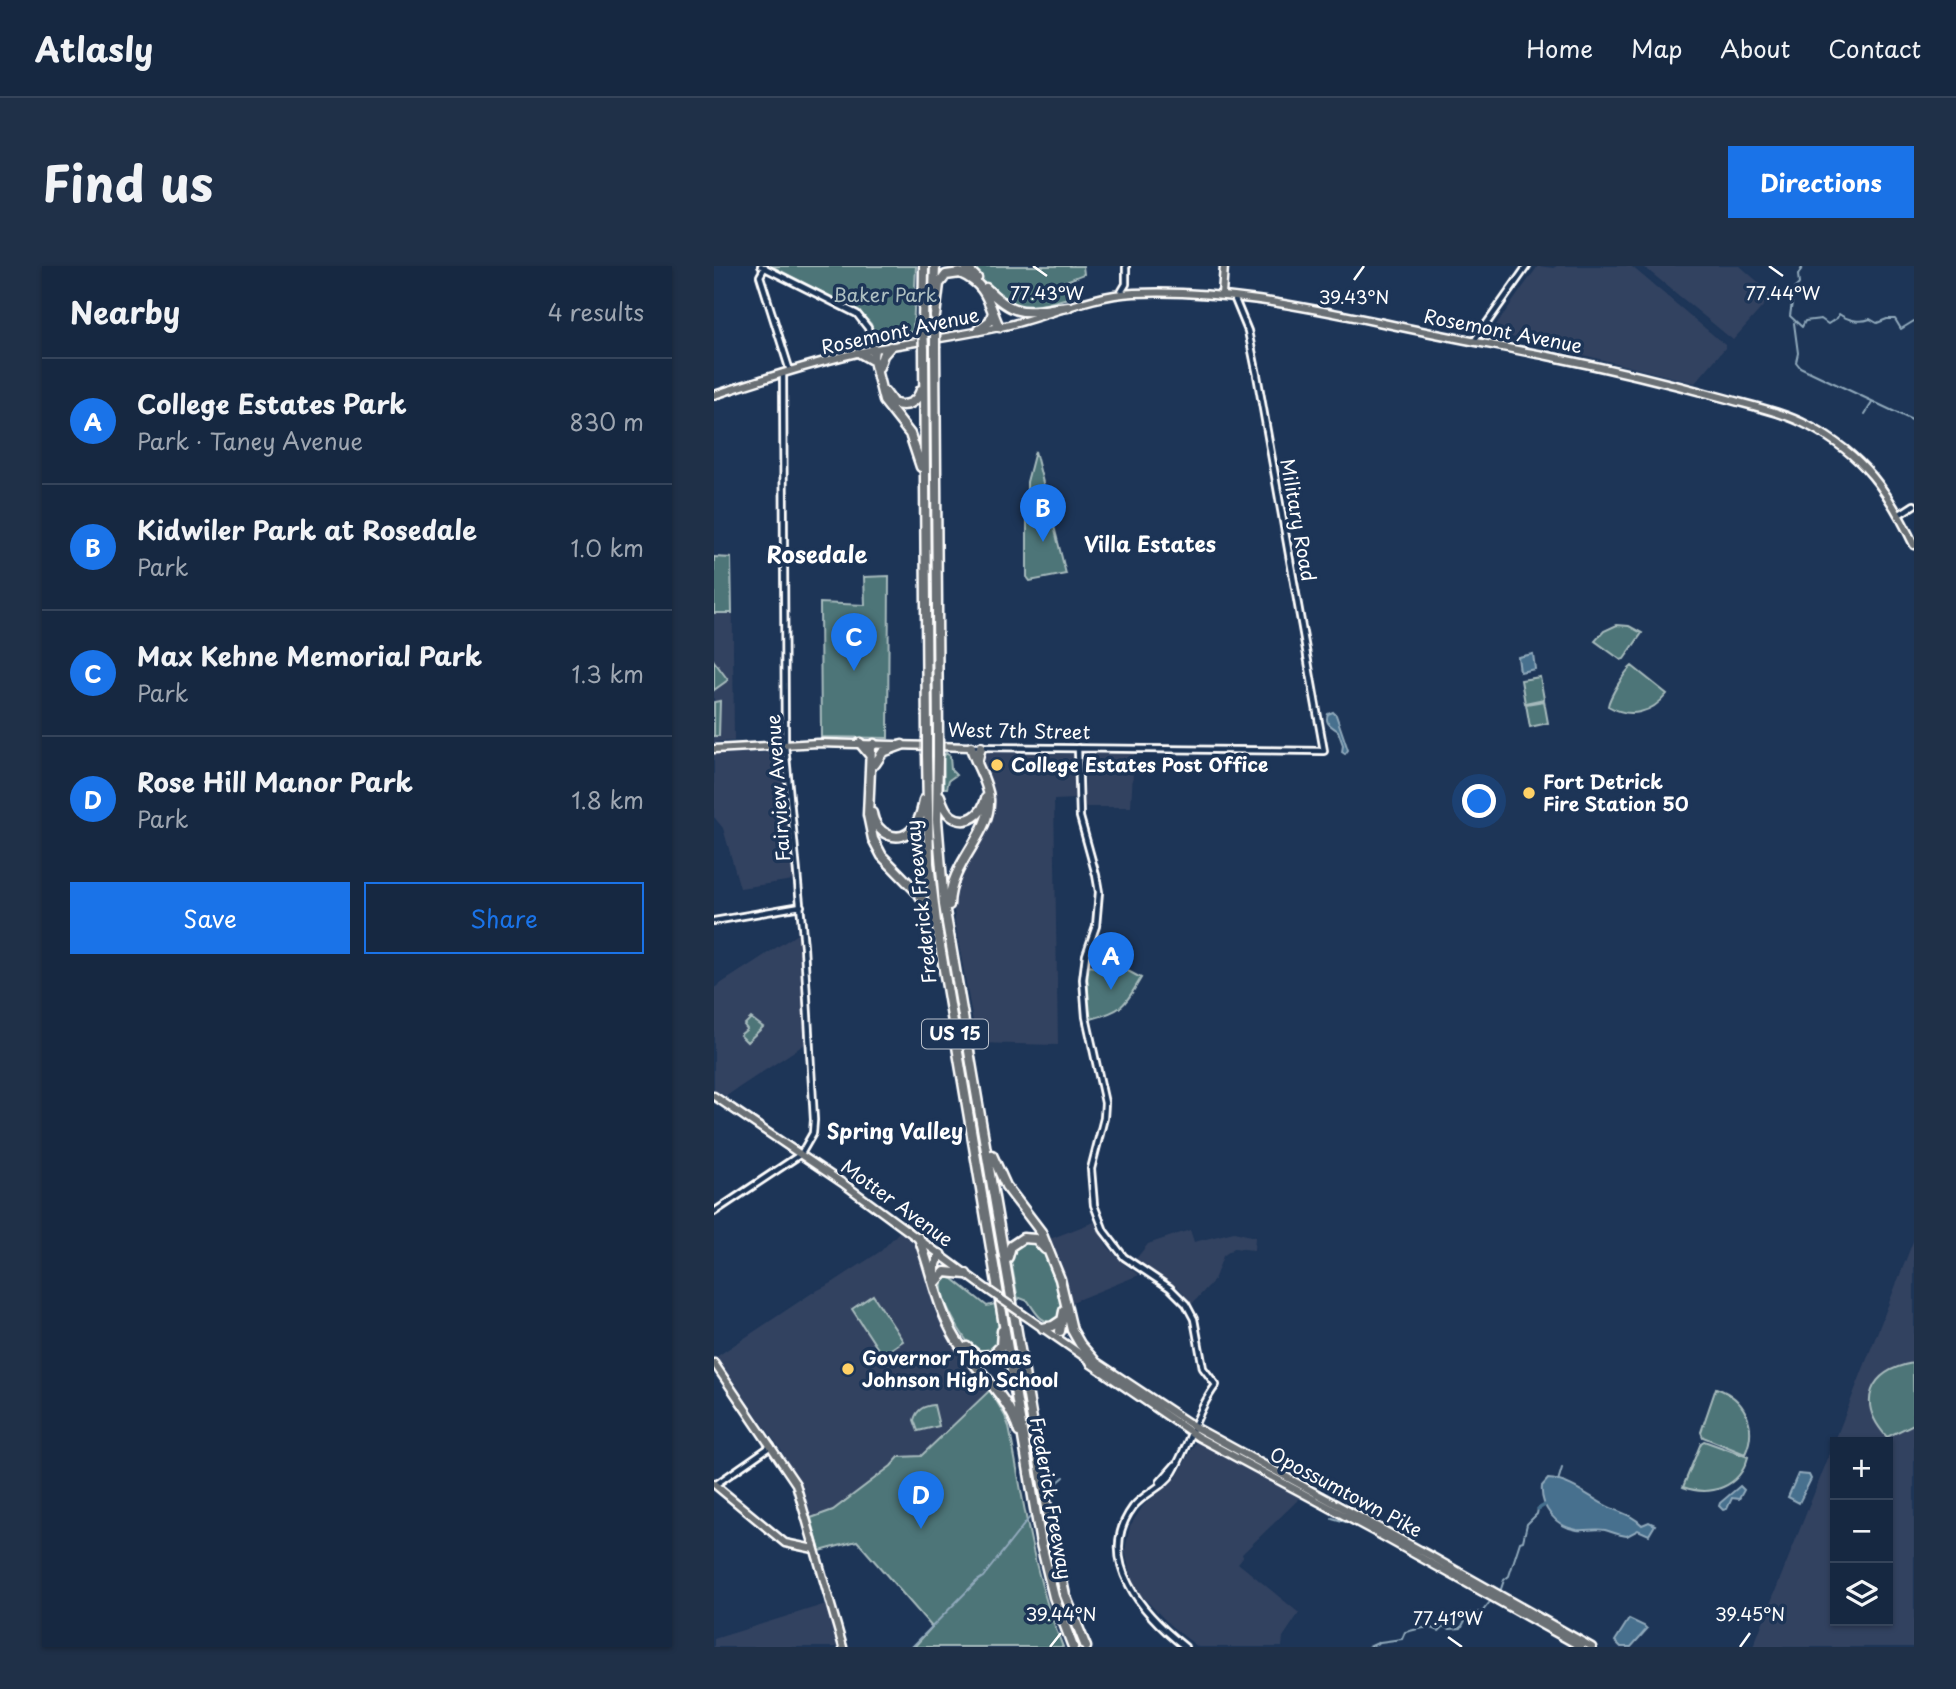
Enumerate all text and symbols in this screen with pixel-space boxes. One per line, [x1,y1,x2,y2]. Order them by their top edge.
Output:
text: Atlasly [35,23,153,73]
text: Home [1526,30,1593,66]
text: Map [1631,30,1682,66]
text: About [1720,30,1790,66]
text: Contact [1828,30,1921,66]
text: Find us [42,145,213,219]
button: Directions [1728,146,1914,218]
text: 77.43°W [1010,279,1085,306]
text: 77.44°W [1746,279,1821,306]
park label: Baker Park [833,280,938,308]
text: 39.43°N [1319,283,1389,310]
text: Nearby [70,289,180,334]
text: 4 results [548,294,644,329]
street label: Rosemont Avenue [818,300,981,360]
street label: Rosemont Avenue [1422,301,1585,359]
text: College Estates Park [137,384,407,423]
text: A [84,404,102,439]
text: 830 m [569,404,644,439]
text: Park · Taney Avenue [137,423,363,458]
street label: Military Road [1274,456,1324,583]
pin: B [1020,484,1066,542]
text: Kidwiler Park at Rosedale [137,510,477,549]
district label: Villa Estates [1084,527,1216,559]
text: B [85,530,101,565]
text: 1.0 km [571,530,644,565]
district label: Rosedale [767,536,867,571]
text: Park [137,549,188,584]
pin: C [831,613,877,671]
text: Max Kehne Memorial Park [137,636,482,675]
text: C [84,656,102,691]
text: 1.3 km [572,656,644,691]
text: Park [137,675,188,710]
street label: Fairview Avenue [758,714,796,863]
street label: West 7th Street [947,715,1091,745]
place label: College Estates Post Office [1011,750,1268,778]
marker: College Estates Post Office [989,757,1005,773]
text: Rose Hill Manor Park [137,762,413,801]
place label: Fort Detrick Fire Station 50 [1543,767,1689,817]
text: D [84,782,102,817]
text: 1.8 km [571,782,644,817]
your location [1462,784,1496,818]
marker: Fort Detrick Fire Station 50 [1521,785,1537,801]
text: Park [137,801,188,836]
street label: Frederick Freeway [897,819,943,985]
button: Save [70,882,350,954]
button: Share [364,882,644,954]
pin: A [1088,932,1134,990]
road number: US 15 [922,1020,988,1048]
district label: Spring Valley [827,1114,963,1146]
street label: Motter Avenue [836,1152,960,1253]
place label: Governor Thomas Johnson High School [862,1343,1058,1393]
marker: Governor Thomas Johnson High School [840,1361,856,1377]
street label: Frederick Freeway [1024,1414,1080,1581]
map controls [1830,1437,1893,1626]
button: + [1830,1437,1893,1500]
street label: Opossumtown Pike [1265,1439,1428,1543]
pin: D [898,1471,944,1529]
button: − [1830,1500,1893,1563]
button: layers [1830,1563,1893,1626]
text: 39.44°N [1025,1600,1097,1627]
text: 39.45°N [1715,1600,1785,1627]
text: 77.41°W [1413,1604,1484,1631]

